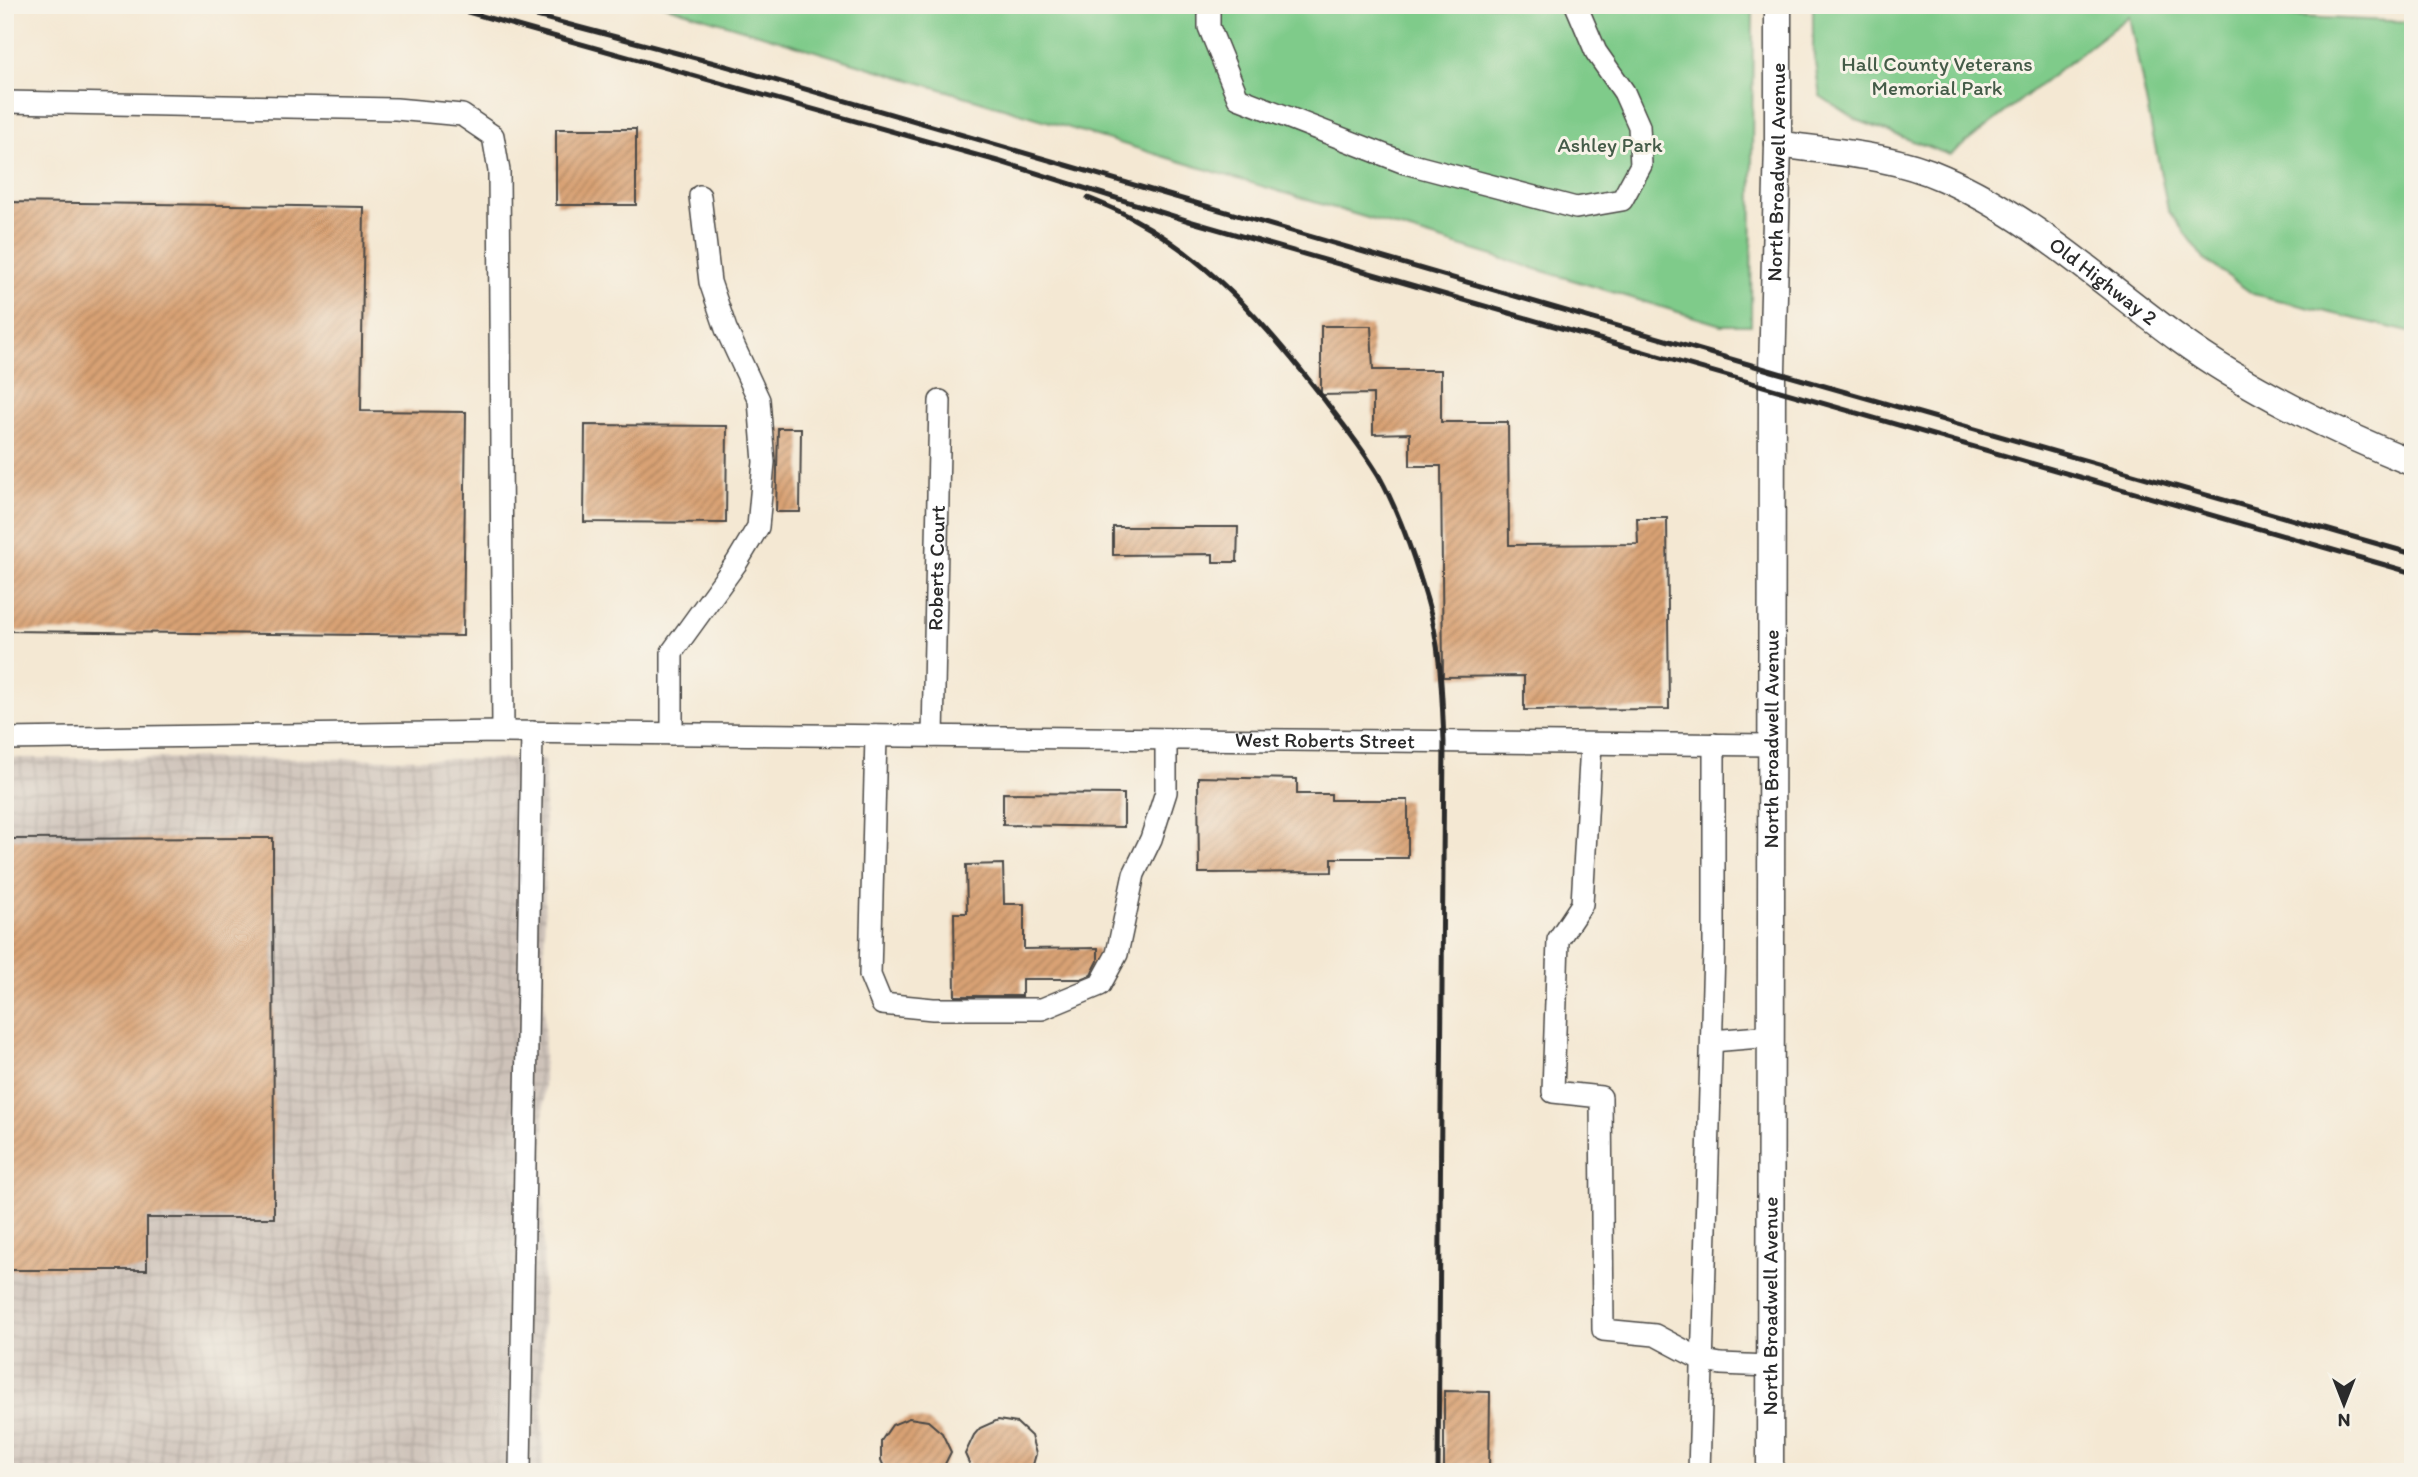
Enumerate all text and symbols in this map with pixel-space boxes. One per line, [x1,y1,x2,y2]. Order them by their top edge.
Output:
park label: Hall County Veterans Memorial Park [1841,51,2033,100]
street label: North Broadwell Avenue [1761,63,1790,282]
park label: Ashley Park [1557,132,1663,157]
street label: Old Highway 2 [2044,231,2162,330]
street label: Roberts Court [922,505,950,631]
street label: North Broadwell Avenue [1758,630,1784,848]
street label: West Roberts Street [1235,726,1415,753]
street label: North Broadwell Avenue [1757,1197,1783,1415]
north arrow [2310,1368,2380,1438]
text: N [2338,1409,2350,1432]

